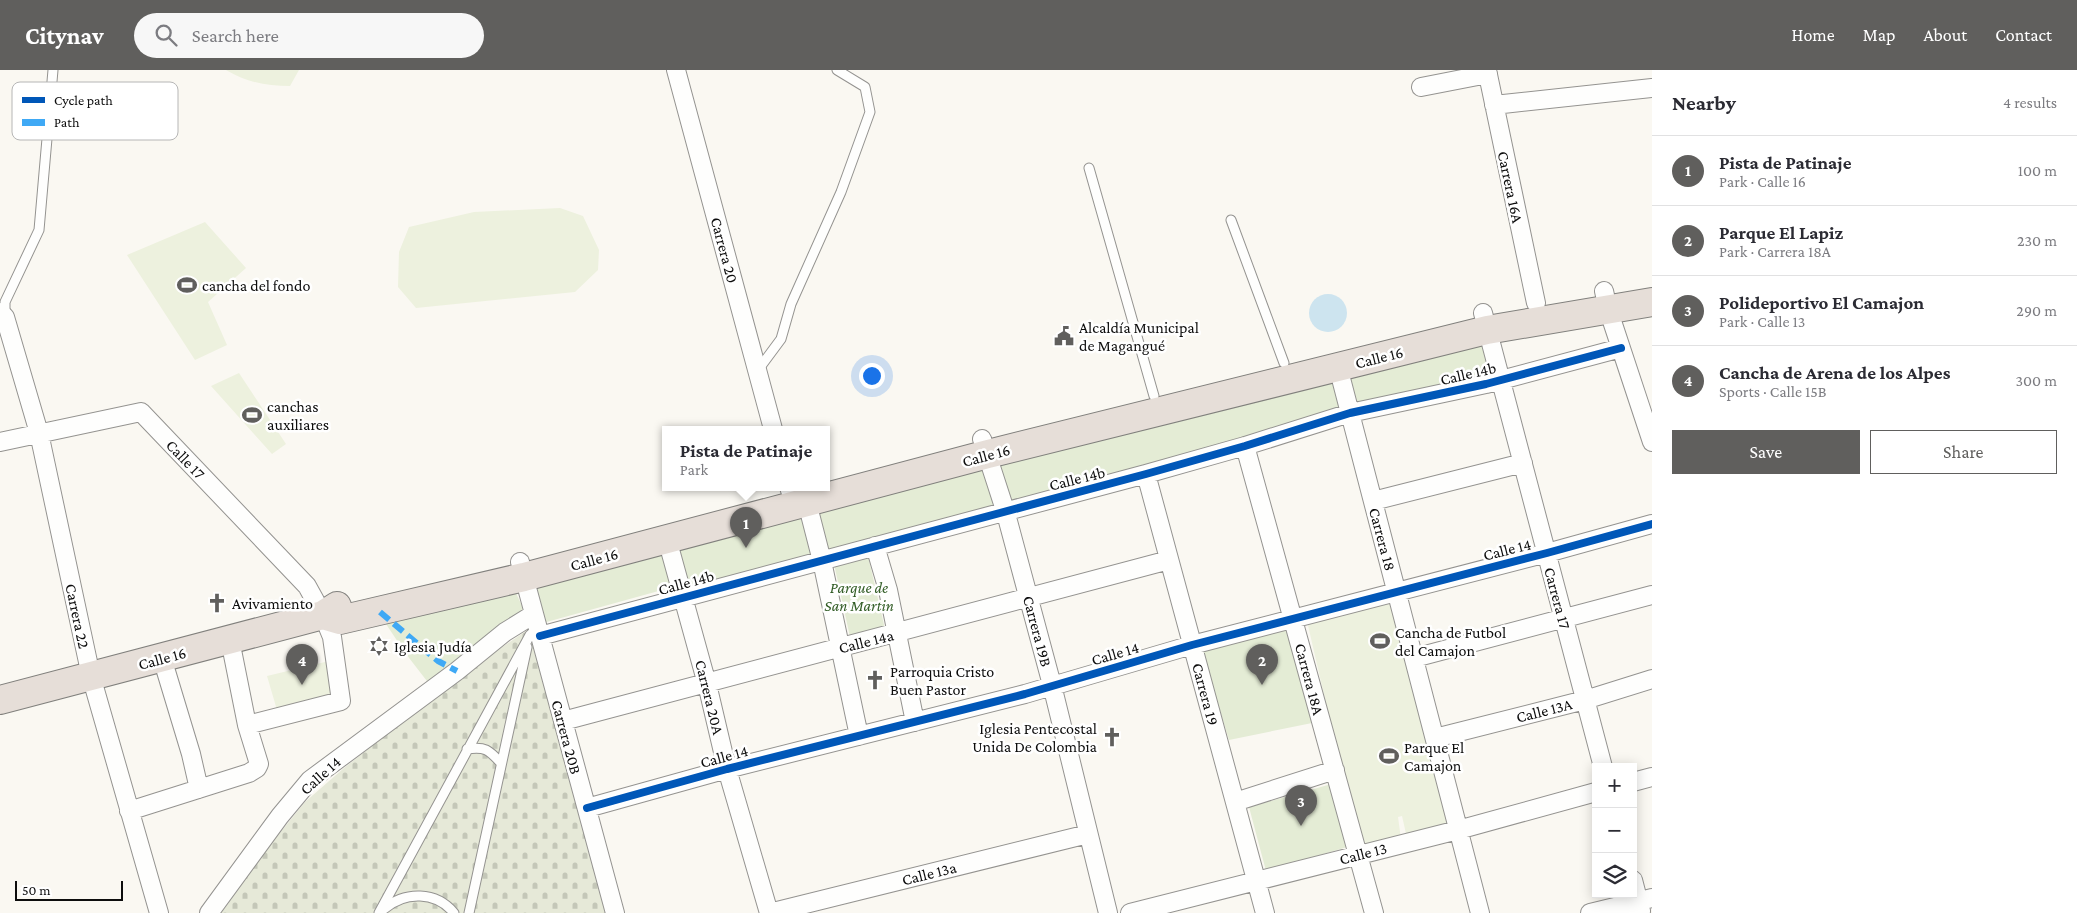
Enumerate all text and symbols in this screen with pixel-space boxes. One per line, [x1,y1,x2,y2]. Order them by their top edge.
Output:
search box [134,13,484,58]
icon: search [152,21,180,49]
text: Citynav [25,22,104,49]
text: Search here [192,25,279,46]
text: Home [1792,25,1835,45]
text: Map [1863,25,1895,45]
text: About [1923,25,1967,45]
text: Contact [1995,25,2052,45]
legend [12,82,178,140]
text: Nearby [1672,91,1736,115]
text: Cycle path [54,92,113,108]
text: 4 results [2003,94,2057,111]
text: Path [54,114,80,130]
street label: Carrera 16A [1495,150,1527,225]
text: Pista de Patinaje [1719,152,1851,173]
text: 1 [1685,162,1691,179]
text: 100 m [2018,162,2057,179]
text: Park · Calle 16 [1719,173,1806,190]
street label: Carrera 20 [708,215,741,285]
text: Parque El Lapiz [1719,222,1843,243]
text: 2 [1684,232,1692,249]
text: 230 m [2017,232,2057,249]
text: Park · Carrera 18A [1719,243,1831,260]
sports icon: cancha del fondo [176,274,198,296]
place label: cancha del fondo [202,277,310,294]
text: Polideportivo El Camajon [1719,292,1924,313]
text: 3 [1684,302,1692,319]
text: 290 m [2016,302,2057,319]
text: Park · Calle 13 [1719,313,1805,330]
place label: Alcaldía Municipal de Magangué [1079,319,1199,355]
public building icon: Alcaldía Municipal de Magangué [1053,325,1075,347]
street label: Calle 16 [1353,343,1405,372]
street label: Calle 14b [1438,359,1498,388]
text: Cancha de Arena de los Alpes [1719,362,1950,383]
your location [859,363,885,389]
text: 4 [1684,372,1692,389]
text: 300 m [2015,372,2057,389]
text: Sports · Calle 15B [1719,383,1827,400]
place label: canchas auxiliares [267,398,329,433]
sports icon: canchas auxiliares [241,404,263,426]
popup [662,426,830,491]
button: Save [1672,430,1860,474]
button: Share [1870,430,2057,474]
street label: Calle 17 [163,436,209,483]
text: Pista de Patinaje [680,440,812,461]
street label: Calle 16 [960,441,1012,470]
text: Park [680,461,708,478]
street label: Calle 14b [1047,463,1107,494]
street label: Carrera 18 [1366,506,1399,572]
pin: 1 [730,507,762,548]
street label: Calle 14 [1481,535,1533,564]
street label: Calle 16 [568,545,620,574]
street label: Carrera 17 [1541,565,1574,632]
street label: Calle 14b [656,567,716,598]
park label: Parque de San Martin [824,579,894,614]
street label: Carrera 22 [62,582,93,650]
church icon: Avivamiento [206,592,228,614]
street label: Carrera 19B [1020,594,1055,669]
place label: Avivamiento [232,595,313,612]
place label: Cancha de Futbol del Camajon [1395,624,1506,660]
street label: Calle 14a [837,626,896,657]
sports icon: Cancha de Futbol del Camajon [1369,630,1391,652]
synagogue icon: Iglesia Judía [368,635,390,657]
place label: Iglesia Judía [394,638,473,656]
street label: Calle 14 [1089,639,1141,668]
street label: Carrera 18A [1292,641,1327,718]
street label: Calle 16 [136,644,188,673]
pin: 4 [286,644,318,685]
pin: 2 [1246,644,1278,685]
street label: Carrera 20A [692,658,727,737]
street label: Carrera 19 [1189,661,1222,727]
place label: Parroquia Cristo Buen Pastor [890,663,994,698]
church icon: Parroquia Cristo Buen Pastor [864,669,886,691]
street label: Calle 13A [1514,695,1575,726]
street label: Carrera 20B [548,698,585,776]
place label: Iglesia Pentecostal Unida De Colombia [972,720,1098,755]
church icon: Iglesia Pentecostal Unida De Colombia [1101,726,1123,748]
place label: Parque El Camajon [1404,739,1464,775]
street label: Calle 14 [698,742,750,771]
sports icon: Parque El Camajon [1378,745,1400,767]
street label: Calle 14 [297,753,344,798]
map controls [1592,763,1637,898]
button: + [1592,763,1637,808]
pin: 3 [1285,785,1317,826]
button: − [1592,808,1637,853]
street label: Calle 13 [1338,839,1389,868]
button: layers [1592,853,1637,898]
street label: Calle 13a [900,858,959,888]
scale bar [15,878,122,901]
text: 50 m [22,882,50,898]

